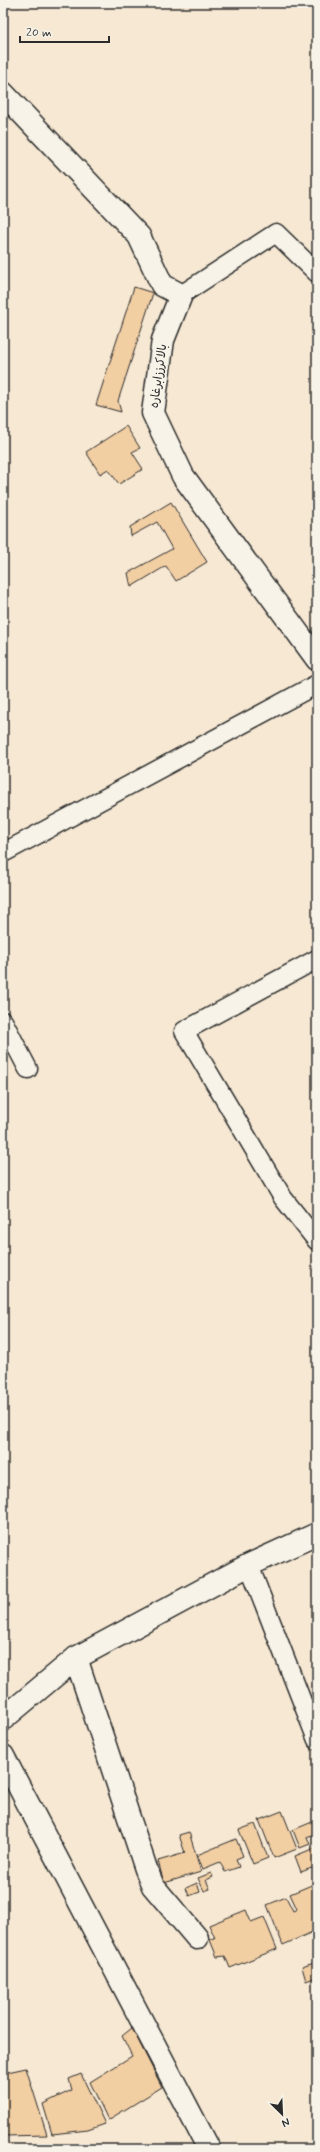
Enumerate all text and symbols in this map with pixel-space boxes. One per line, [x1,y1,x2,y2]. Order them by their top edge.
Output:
scale bar [20,18,109,44]
text: 20 m [26,25,52,41]
street label: بالاکرززابرغاره [147,343,171,409]
north arrow [262,2094,302,2134]
text: N [279,2114,292,2130]

